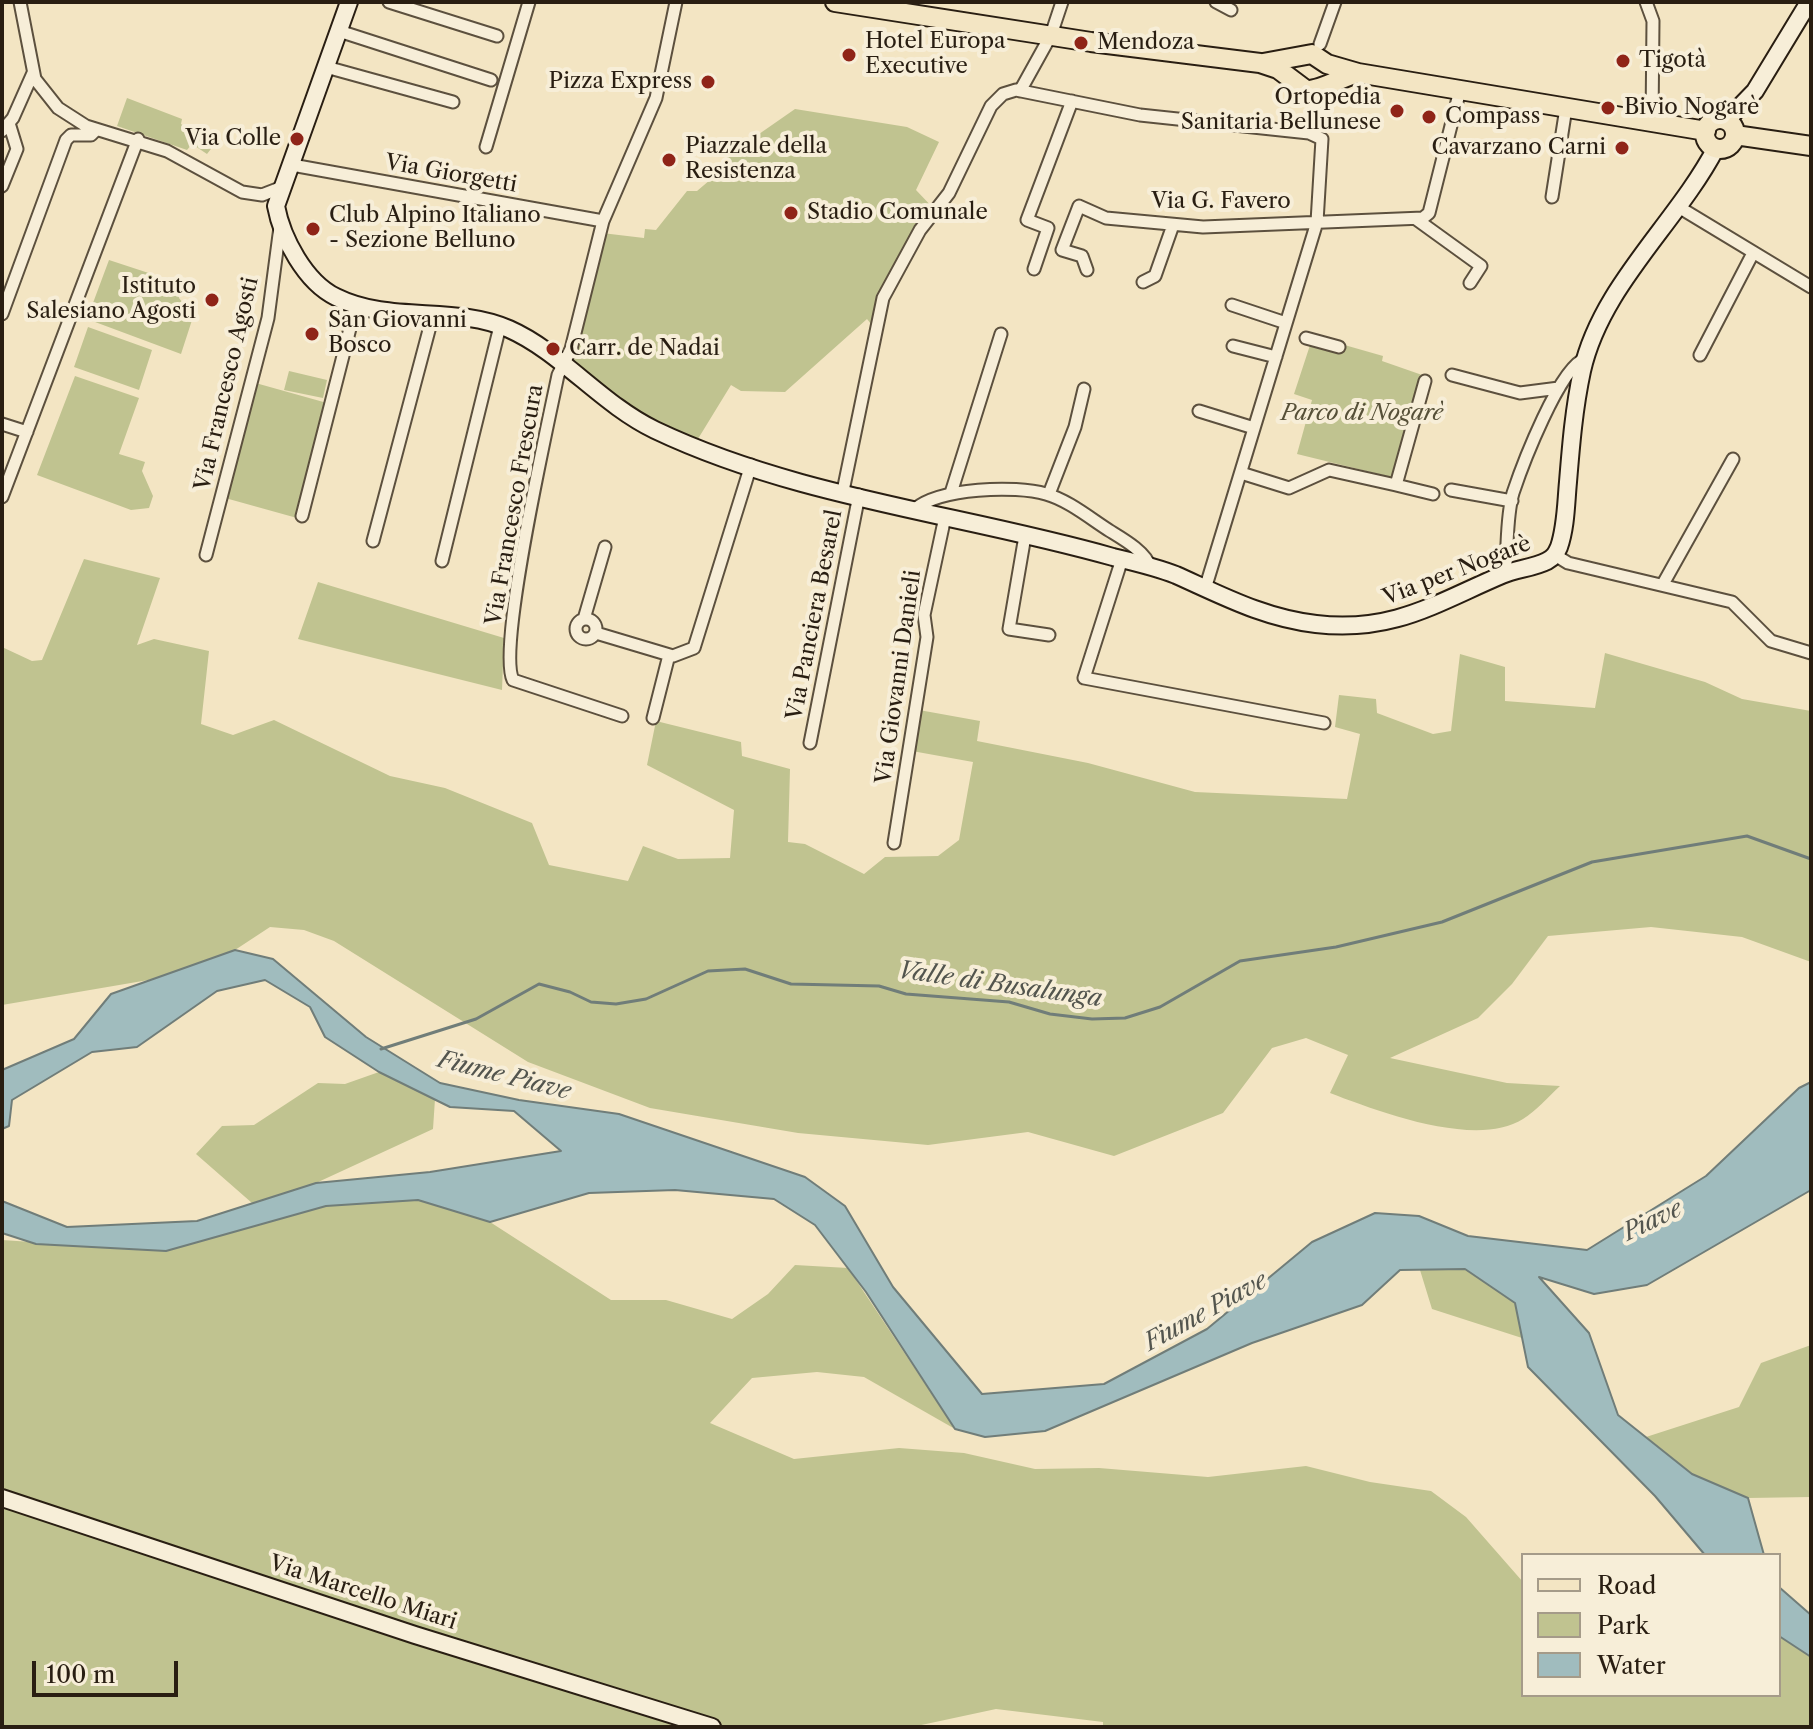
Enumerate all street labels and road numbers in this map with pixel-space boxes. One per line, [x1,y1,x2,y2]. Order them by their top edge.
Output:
street label: Via Giorgetti [383,149,519,199]
street label: Via G. Favero [1151,189,1291,215]
street label: Via Francesco Agosti [190,275,264,493]
street label: Via Francesco Frescura [481,382,549,628]
street label: Via Panciera Besarel [782,508,848,722]
street label: Via per Nogarè [1379,531,1535,611]
street label: Via Giovanni Danieli [871,568,927,786]
street label: Via Marcello Miari [266,1550,460,1636]

